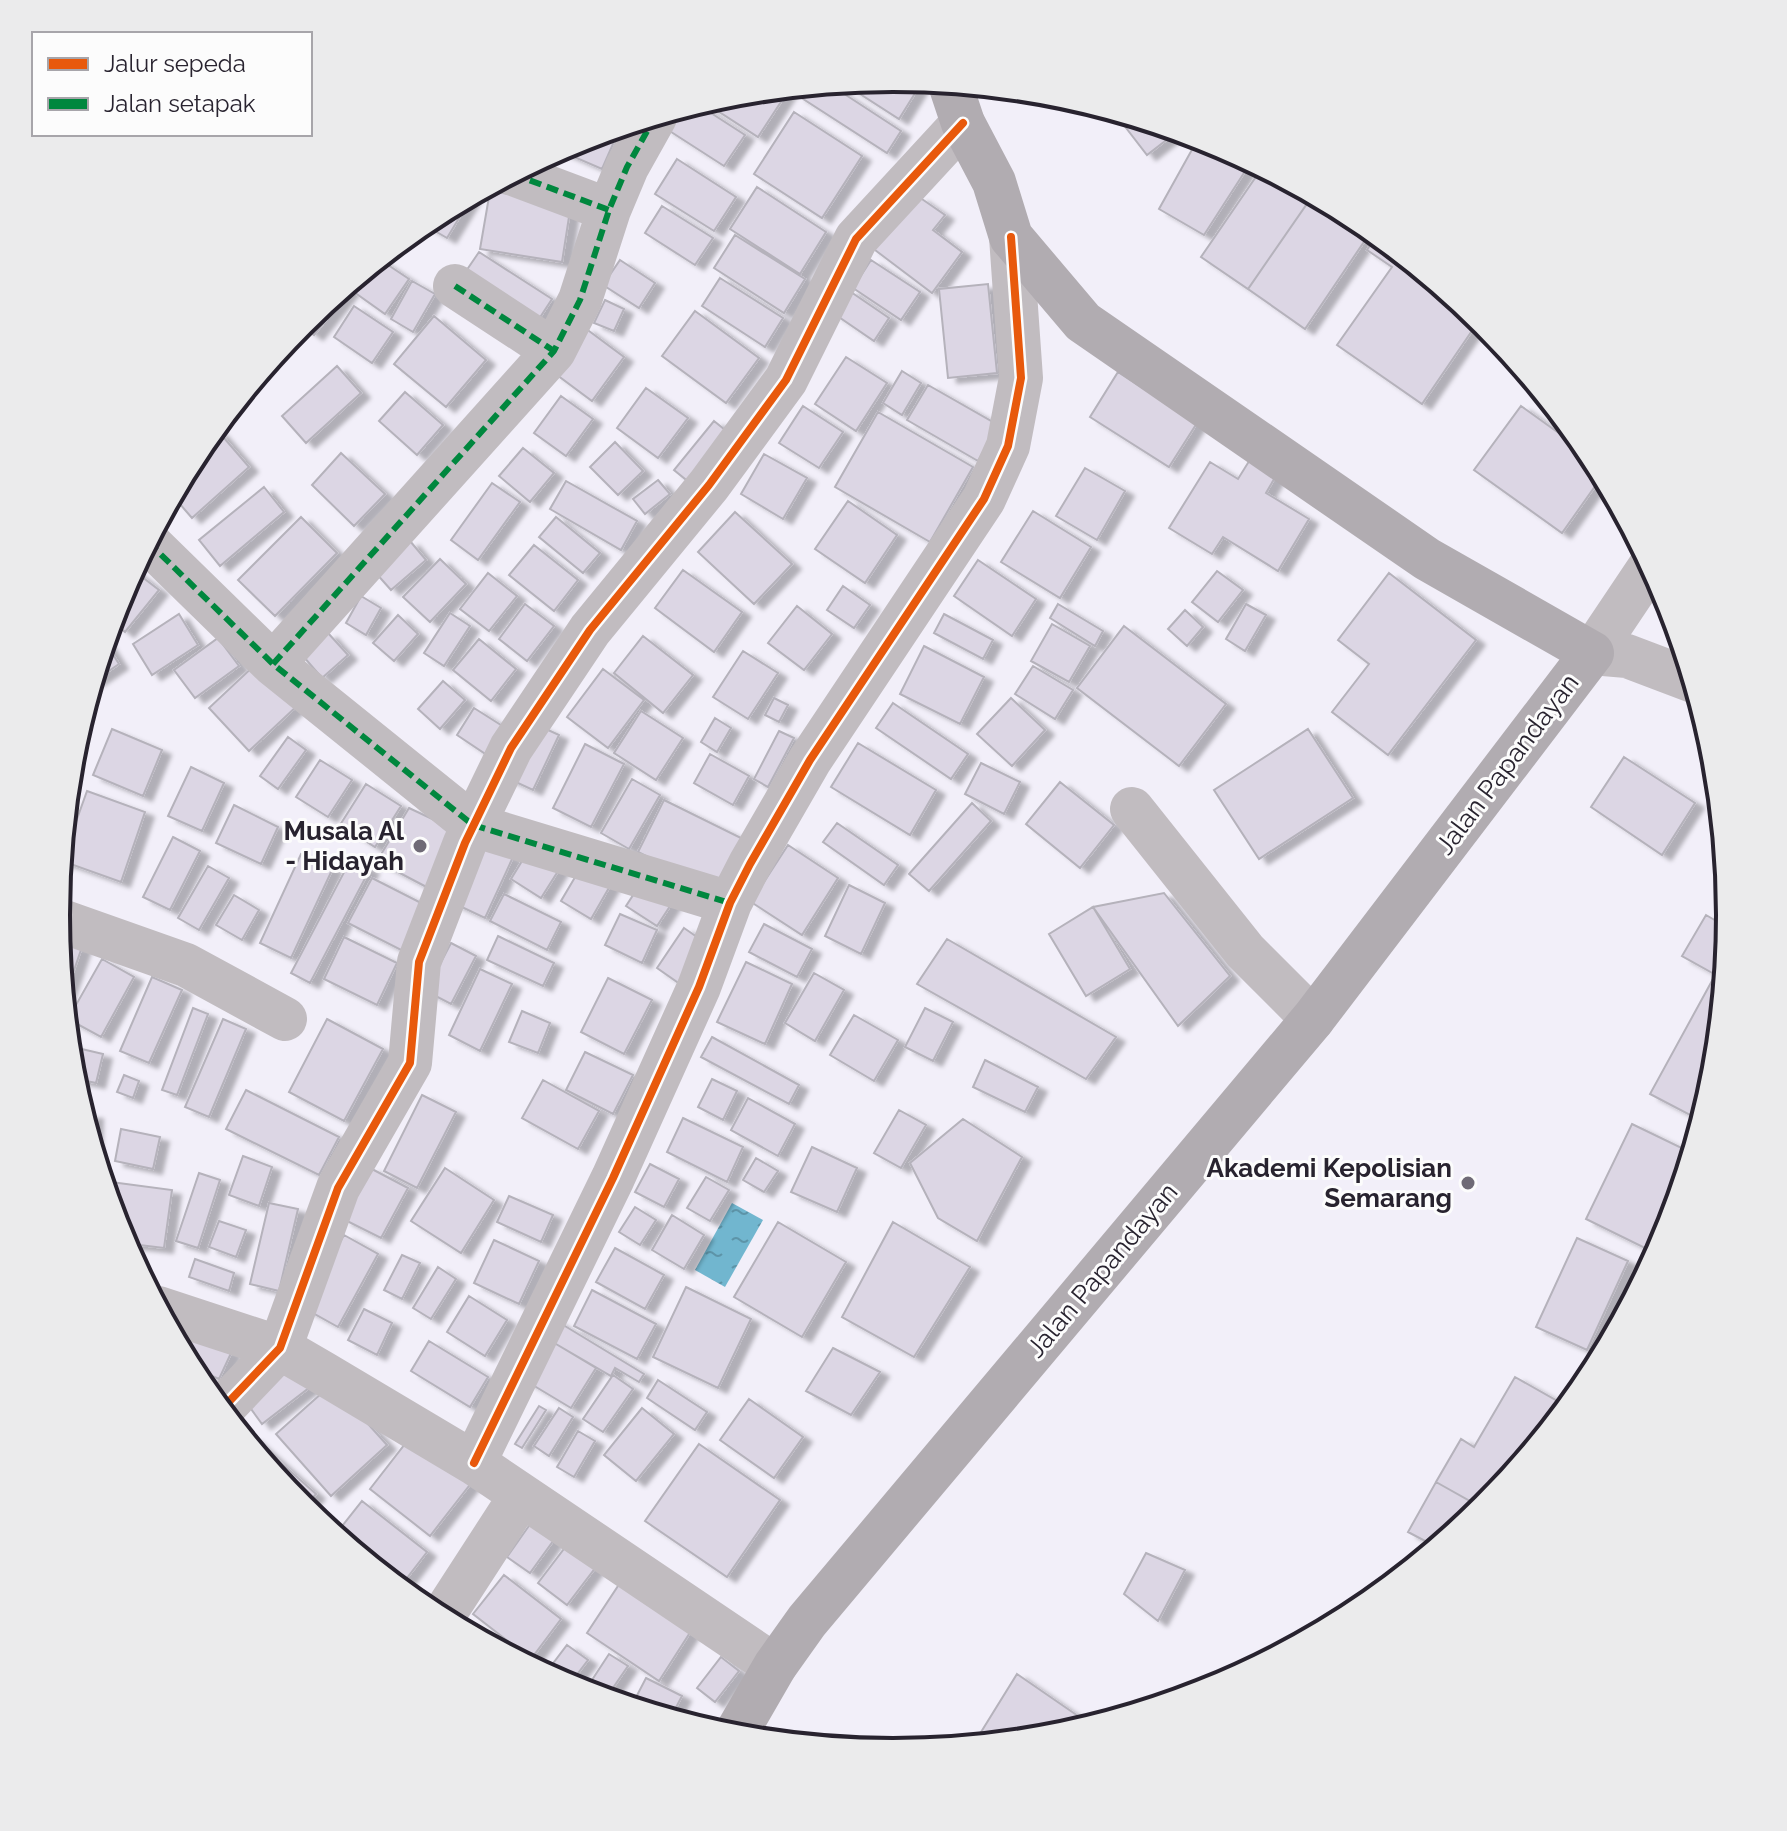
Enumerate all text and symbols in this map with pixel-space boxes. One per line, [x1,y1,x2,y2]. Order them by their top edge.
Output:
legend [32,32,312,136]
text: Jalur sepeda [104,49,246,78]
text: Jalan setapak [104,89,256,118]
street label: Jalan Papandayan [1429,668,1585,860]
place label: Musala Al - Hidayah [283,816,405,876]
marker: Musala Al - Hidayah [411,837,429,855]
place label: Akademi Kepolisian Semarang [1207,1153,1452,1213]
marker: Akademi Kepolisian Semarang [1459,1174,1477,1192]
street label: Jalan Papandayan [1020,1177,1184,1363]

